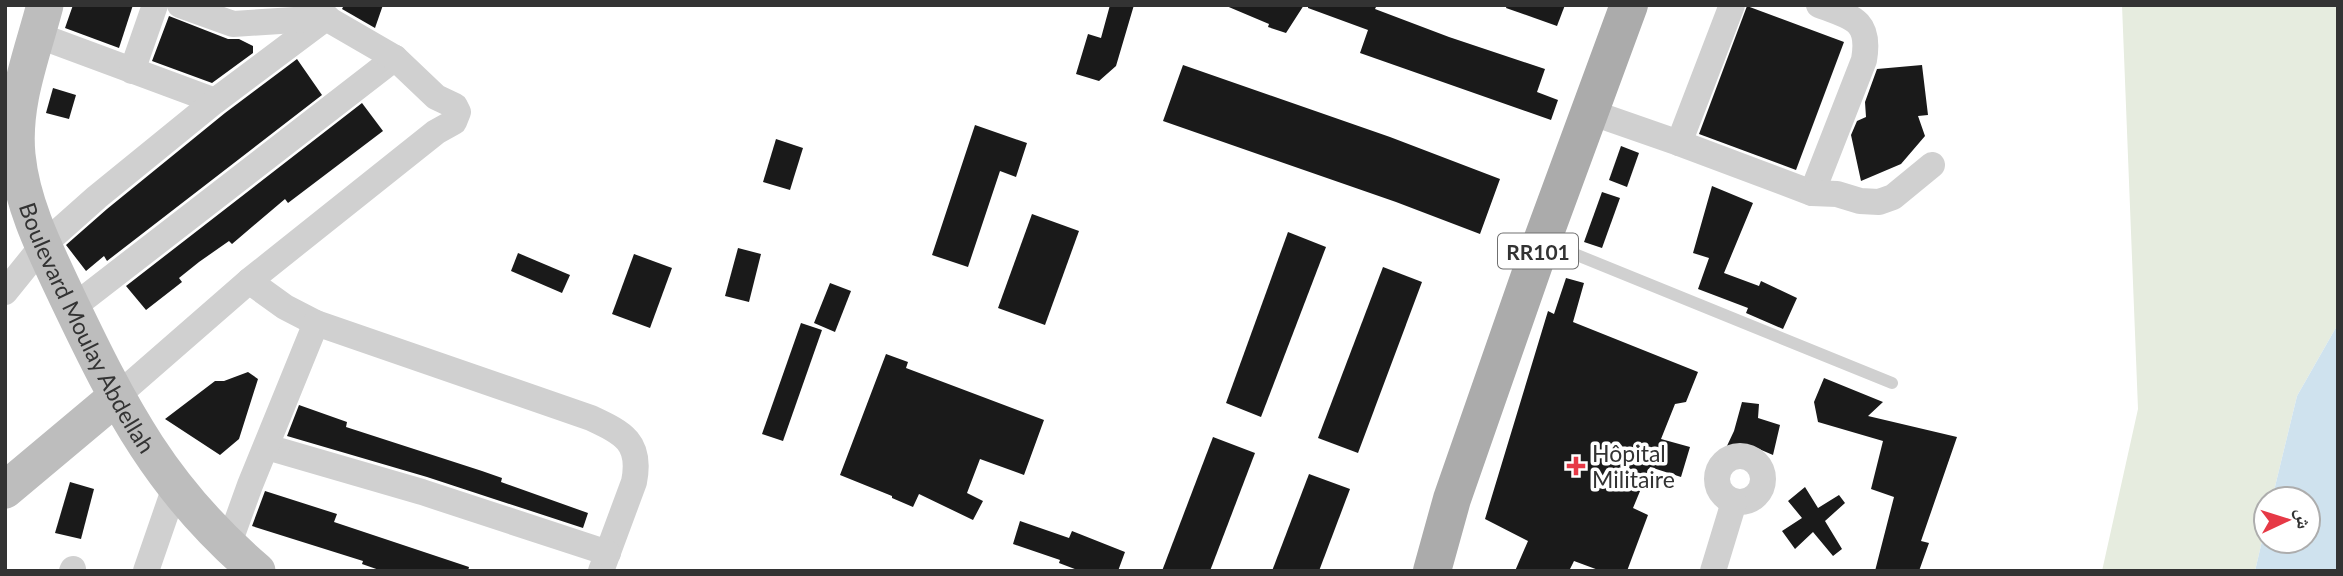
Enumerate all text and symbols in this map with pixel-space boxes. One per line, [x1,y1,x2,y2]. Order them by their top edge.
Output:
street label: Boulevard Moulay Abdellah [14,199,161,458]
road number: RR101 [1498,233,1578,268]
place label: Hôpital Militaire [1592,439,1675,493]
marker: Hôpital Militaire [1566,456,1586,476]
north arrow [2252,485,2322,555]
text: ش [2291,508,2317,530]

